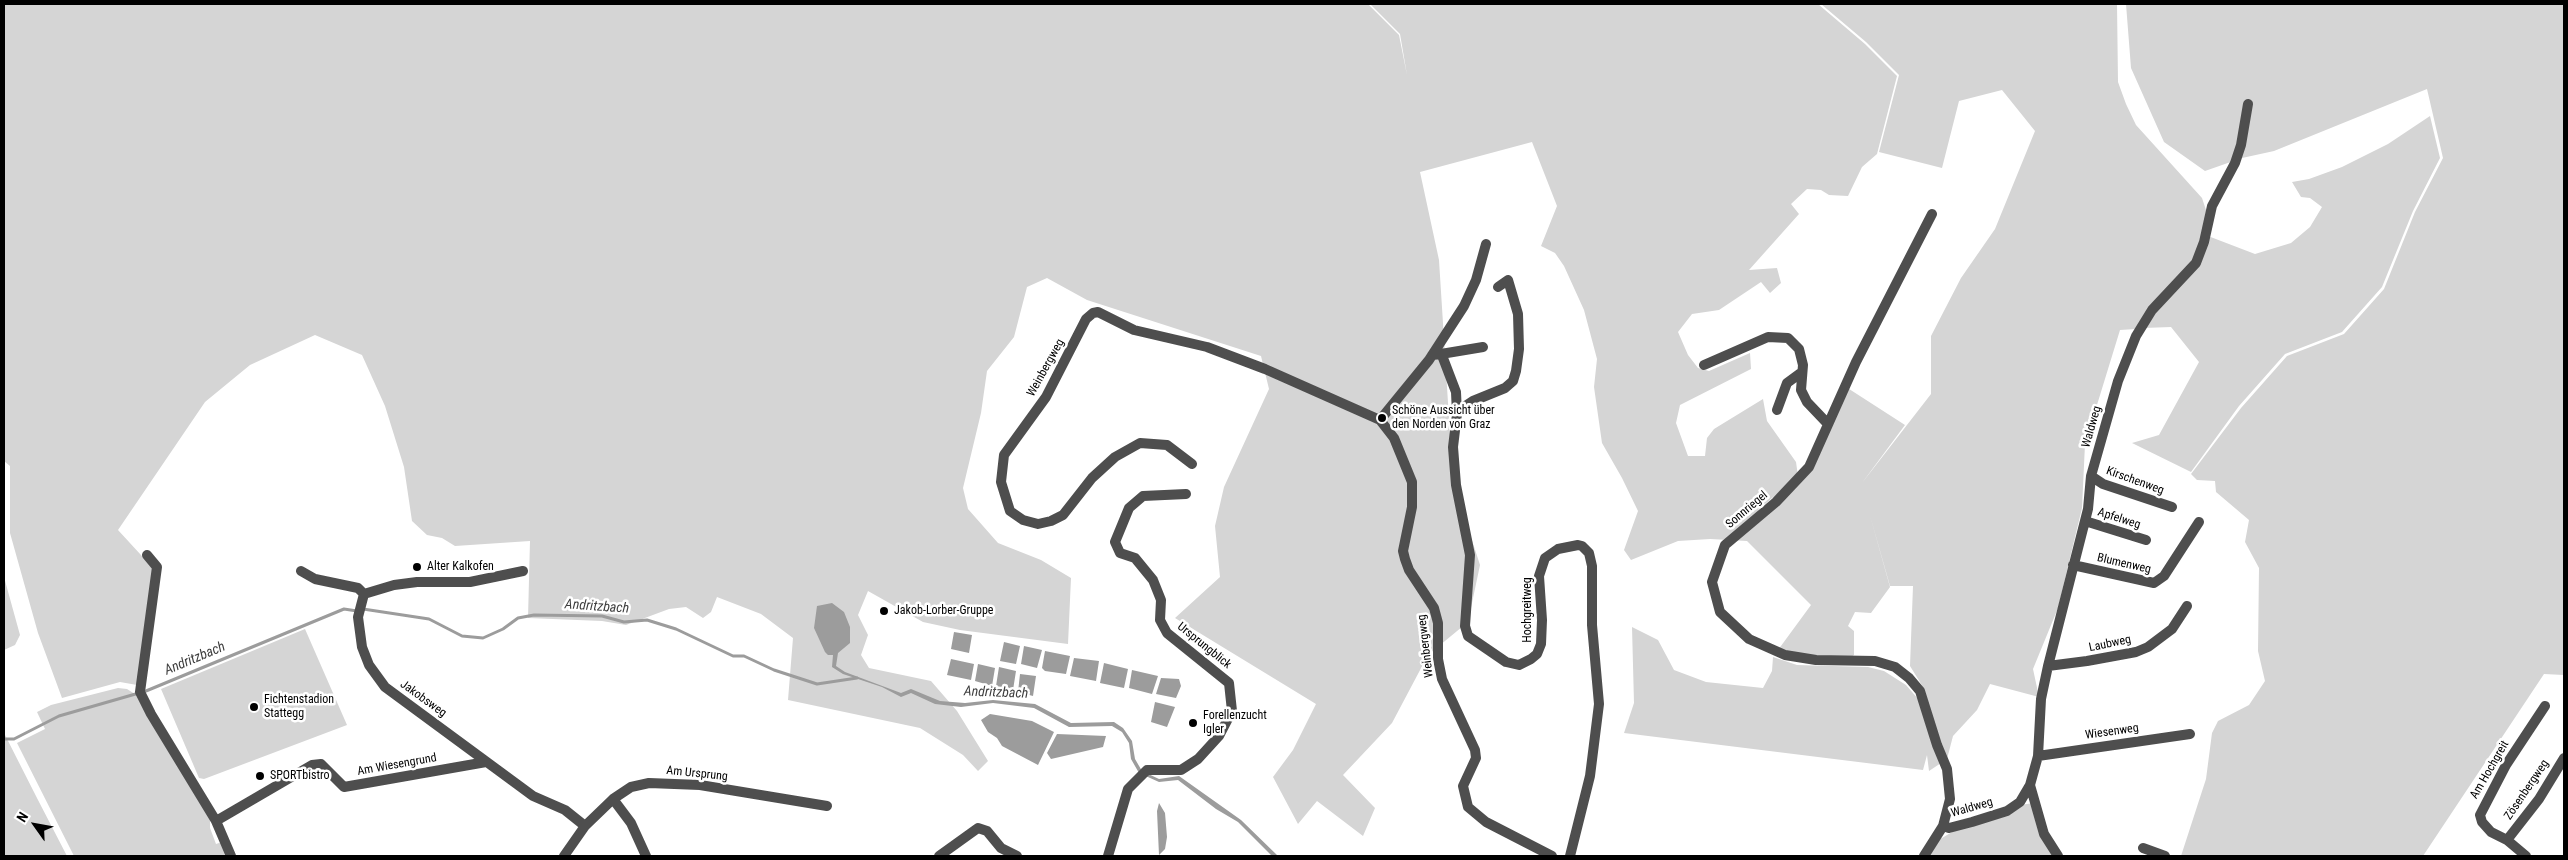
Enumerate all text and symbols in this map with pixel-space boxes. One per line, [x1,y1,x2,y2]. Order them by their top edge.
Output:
street label: Weinbergweg [1024,337,1068,399]
place label: Schöne Aussicht über den Norden von Graz [1392,404,1495,432]
street label: Waldweg [2079,404,2105,450]
marker: Schöne Aussicht über den Norden von Graz [1376,412,1388,424]
street label: Kirschenweg [2104,464,2166,498]
street label: Sonnriegel [1723,488,1771,532]
street label: Apfelweg [2096,505,2142,533]
street label: Blumenweg [2096,551,2152,577]
place label: Alter Kalkofen [427,560,494,574]
marker: Alter Kalkofen [411,561,423,573]
street label: Hochgreitweg [1521,577,1535,643]
water label: Andritzbach [564,596,630,618]
place label: Jakob-Lorber-Gruppe [894,604,993,618]
marker: Jakob-Lorber-Gruppe [878,605,890,617]
street label: Weinbergweg [1415,614,1437,678]
street label: Ursprungblick [1174,620,1234,672]
street label: Laubweg [2088,633,2132,655]
water label: Andritzbach [162,639,228,679]
street label: Jakobsweg [397,677,449,721]
water label: Andritzbach [964,683,1028,703]
place label: Fichtenstadion Stattegg [264,693,334,721]
marker: Fichtenstadion Stattegg [248,701,260,713]
place label: Forellenzucht Igler [1203,709,1267,737]
marker: Forellenzucht Igler [1187,717,1199,729]
street label: Wiesenweg [2084,721,2140,743]
street label: Am Hochgreit [2468,738,2512,802]
street label: Am Wiesengrund [356,751,438,779]
street label: Zösenbergweg [2502,757,2552,823]
street label: Am Ursprung [666,764,728,784]
place label: SPORTbistro [270,769,329,783]
marker: SPORTbistro [254,770,266,782]
street label: Waldweg [1949,795,1995,821]
north arrow [10,800,60,850]
text: N [13,809,31,825]

